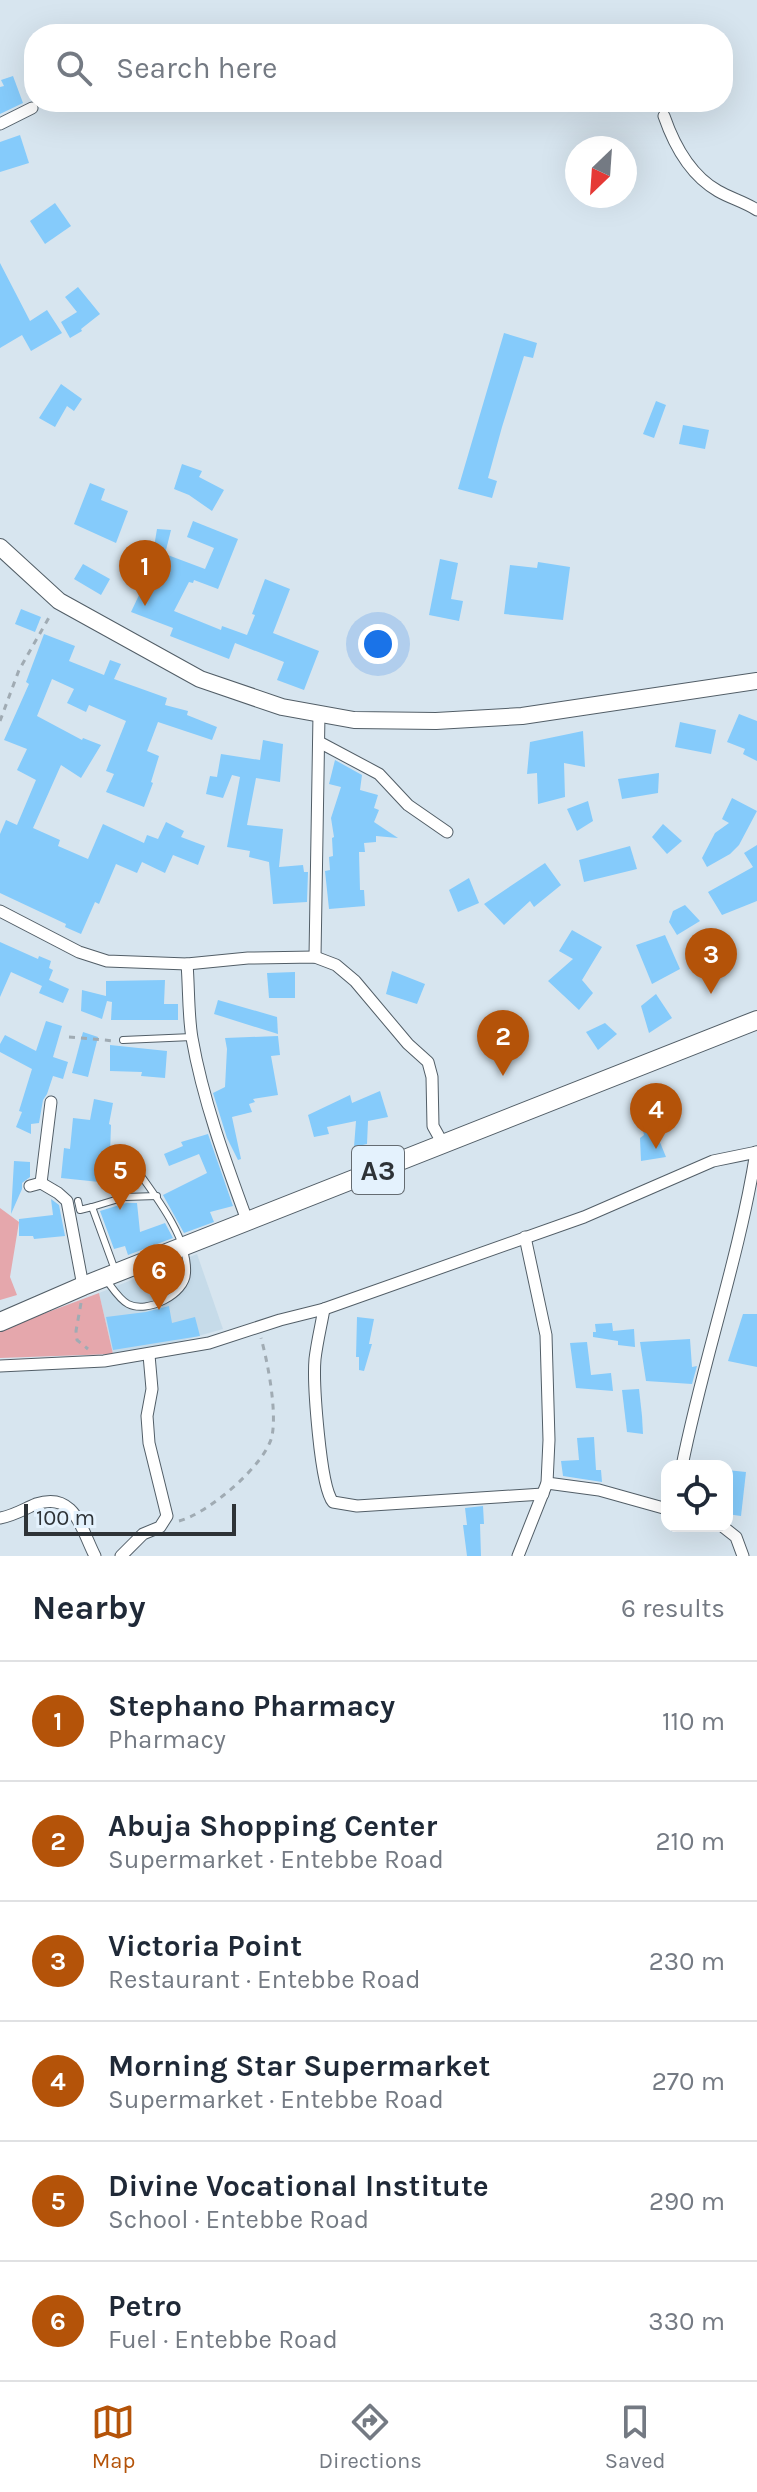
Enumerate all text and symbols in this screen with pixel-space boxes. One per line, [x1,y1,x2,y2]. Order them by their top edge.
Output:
search box [24,24,733,112]
icon: search [52,46,96,90]
text: Search here [116,50,277,86]
north arrow [565,136,637,208]
pin: 1 [119,540,171,606]
your location [358,624,398,664]
pin: 3 [685,928,737,994]
pin: 2 [477,1010,529,1076]
pin: 4 [630,1083,682,1149]
pin: 5 [94,1144,146,1210]
road number: A3 [352,1146,404,1194]
pin: 6 [133,1244,185,1310]
map controls [661,1460,733,1532]
button: locate [661,1460,733,1532]
scale bar [24,1500,236,1536]
text: 100 m [36,1505,95,1531]
text: Nearby [32,1588,146,1628]
text: 6 results [621,1593,725,1624]
text: Stephano Pharmacy [108,1688,395,1724]
text: 1 [53,1706,63,1737]
text: 110 m [662,1706,725,1737]
text: Pharmacy [108,1724,226,1755]
text: Abuja Shopping Center [108,1808,437,1844]
text: 2 [50,1826,66,1857]
text: 210 m [655,1826,725,1857]
text: Supermarket · Entebbe Road [108,1844,444,1875]
text: Victoria Point [108,1928,302,1964]
text: 3 [50,1946,66,1977]
text: 230 m [649,1946,725,1977]
text: Restaurant · Entebbe Road [108,1964,421,1995]
text: Morning Star Supermarket [108,2048,490,2084]
text: 4 [50,2066,66,2097]
text: 270 m [652,2066,725,2097]
text: Supermarket · Entebbe Road [108,2084,444,2115]
text: Divine Vocational Institute [108,2168,489,2204]
text: 5 [50,2186,66,2217]
text: 290 m [649,2186,725,2217]
text: School · Entebbe Road [108,2204,369,2235]
text: Petro [108,2288,182,2324]
text: 6 [50,2306,66,2337]
text: 330 m [648,2306,725,2337]
text: Fuel · Entebbe Road [108,2324,338,2355]
tab: Map [91,2400,135,2474]
tab: Directions [318,2400,422,2474]
tab: Saved [605,2400,666,2474]

